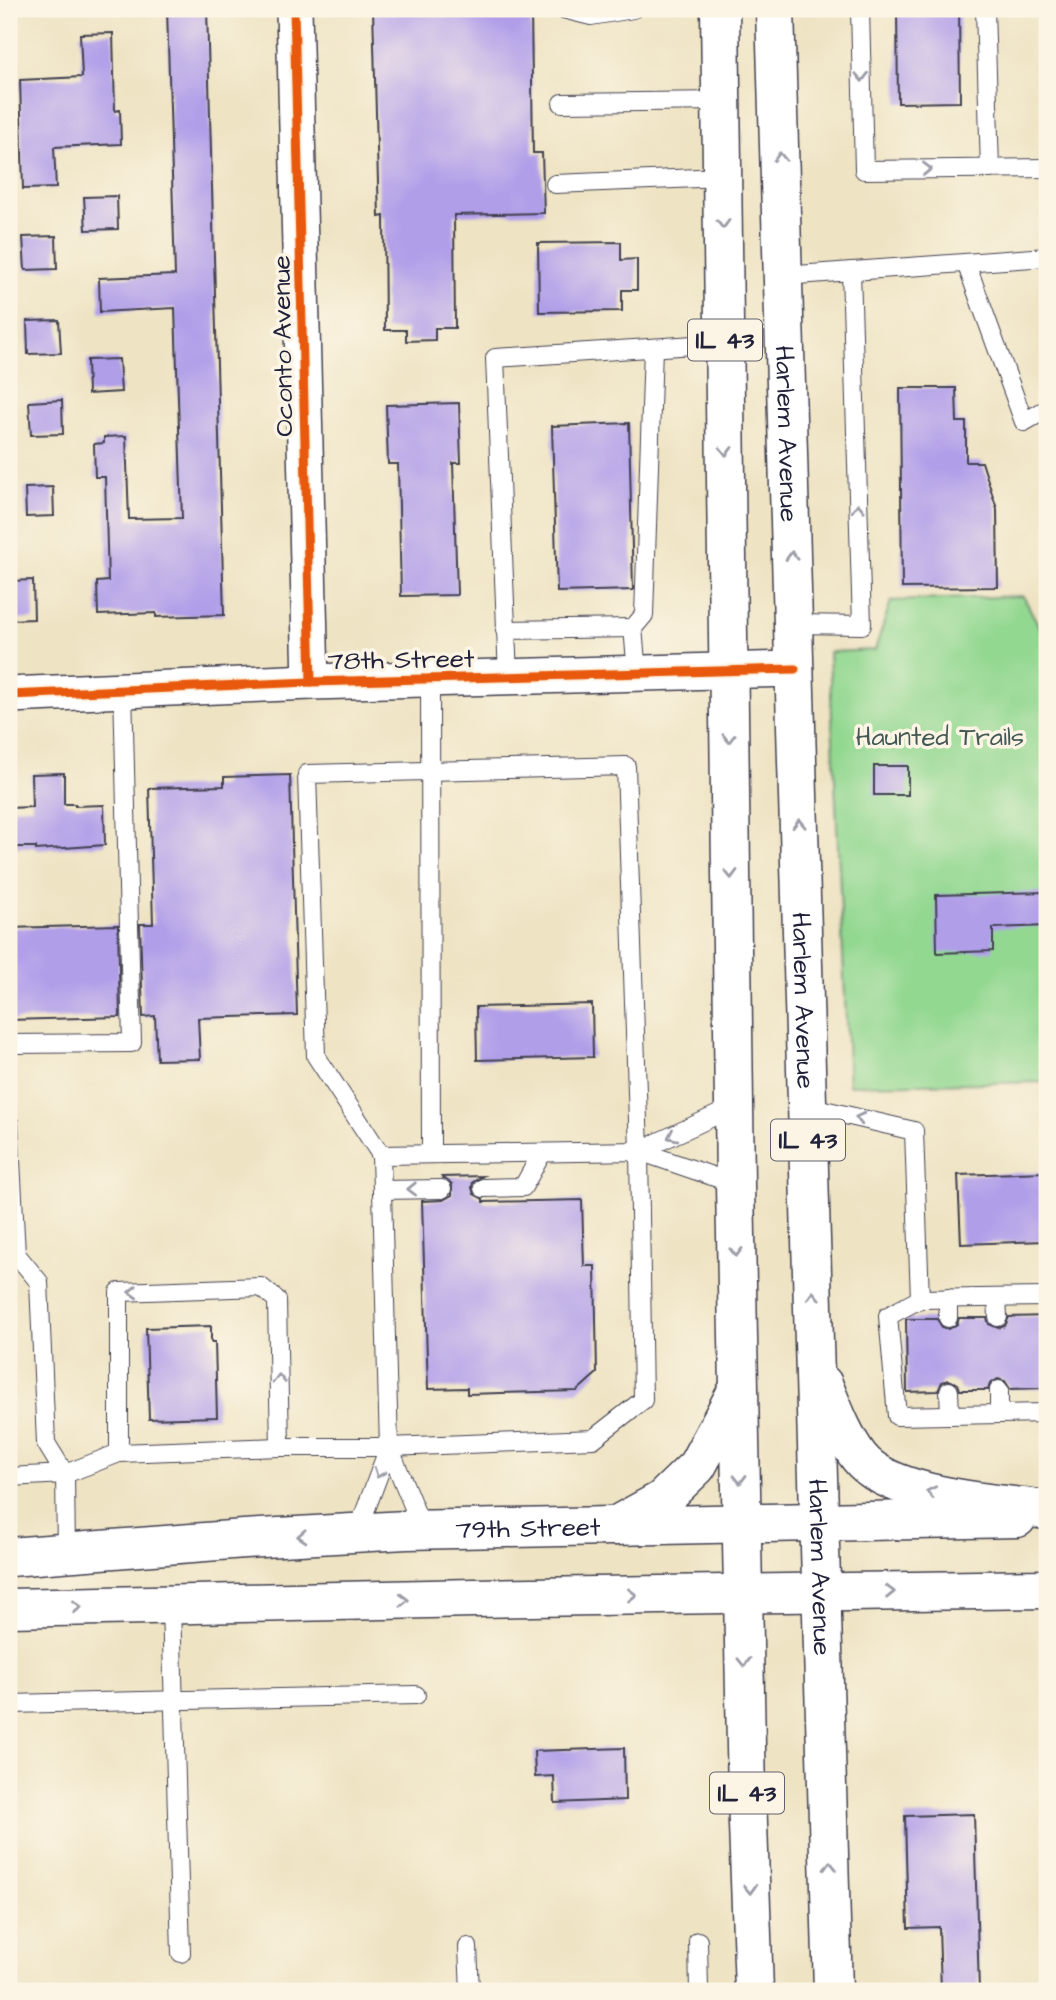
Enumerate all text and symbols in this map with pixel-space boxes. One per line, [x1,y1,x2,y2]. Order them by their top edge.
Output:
one-way arrow [854,72,869,83]
one-way arrow [772,151,787,162]
one-way arrow [921,162,932,177]
one-way arrow [715,219,731,230]
street label: Oconto Avenue [263,255,303,437]
road number: IL 43 [688,320,762,360]
street label: Harlem Avenue [766,345,807,523]
one-way arrow [718,447,734,457]
one-way arrow [851,502,866,513]
one-way arrow [784,550,799,561]
street label: 78th Street [327,641,475,679]
park label: Haunted Trails [856,719,1024,755]
one-way arrow [721,733,737,744]
one-way arrow [792,818,807,829]
one-way arrow [723,869,739,879]
street label: Harlem Avenue [782,912,824,1089]
one-way arrow [855,1112,867,1127]
road number: IL 43 [771,1120,845,1160]
one-way arrow [667,1128,679,1142]
one-way arrow [406,1181,417,1197]
one-way arrow [728,1247,744,1258]
one-way arrow [127,1284,138,1299]
one-way arrow [805,1290,820,1301]
one-way arrow [271,1373,286,1384]
one-way arrow [374,1466,388,1478]
one-way arrow [733,1474,748,1485]
street label: Harlem Avenue [799,1479,840,1656]
one-way arrow [925,1486,937,1501]
street label: 79th Street [455,1509,601,1548]
one-way arrow [296,1528,307,1543]
one-way arrow [885,1584,896,1599]
one-way arrow [626,1588,637,1603]
one-way arrow [399,1592,410,1607]
one-way arrow [72,1600,83,1615]
one-way arrow [736,1657,752,1668]
road number: IL 43 [710,1773,784,1814]
one-way arrow [822,1860,837,1871]
one-way arrow [743,1884,758,1895]

